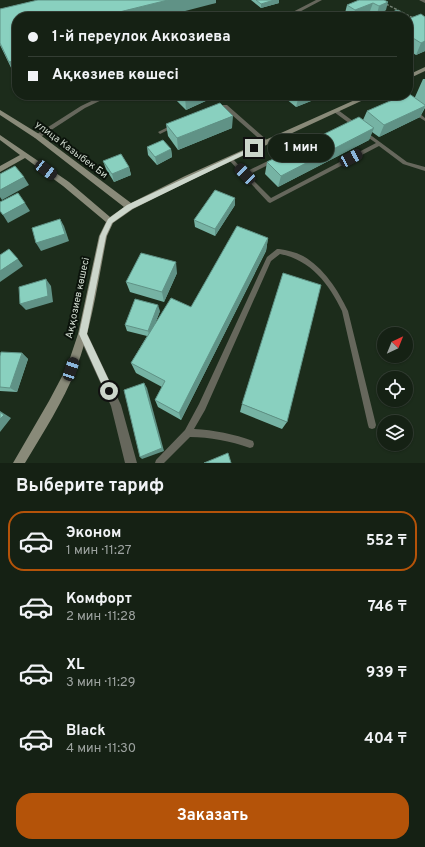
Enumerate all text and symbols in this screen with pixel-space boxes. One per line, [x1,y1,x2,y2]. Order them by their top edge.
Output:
text: 1-й переулок Аккозиева [52,28,231,47]
text: Ақкөзиев көшесі [52,66,179,85]
street label: улица Казыбек Би [32,118,110,182]
callout: 1 мин [268,134,334,162]
route end [245,139,263,157]
text: 1 мин [284,140,318,156]
car [338,147,364,169]
car [33,158,59,182]
car [232,161,258,187]
street label: Аққозиев көшесі [63,256,93,340]
north arrow [377,327,413,363]
map controls [377,327,413,451]
car [61,356,81,382]
button: locate [377,371,413,407]
route start [100,382,118,400]
button: layers [377,415,413,451]
text: Выберите тариф [16,475,164,498]
icon: car [18,523,54,559]
text: Эконом [66,524,121,543]
text: 552 ₸ [366,532,407,551]
text: 1 мин · 11:27 [66,543,132,559]
icon: car [18,589,54,625]
text: Комфорт [66,590,132,609]
text: 746 ₸ [368,598,407,617]
text: 2 мин · 11:28 [66,609,136,625]
icon: car [18,655,54,691]
text: XL [66,656,84,675]
text: 939 ₸ [366,664,407,683]
text: 3 мин · 11:29 [66,675,136,691]
icon: car [18,721,54,757]
text: Black [66,722,106,741]
text: 404 ₸ [364,730,407,749]
text: 4 мин · 11:30 [66,741,136,757]
button: Заказать [16,793,409,839]

